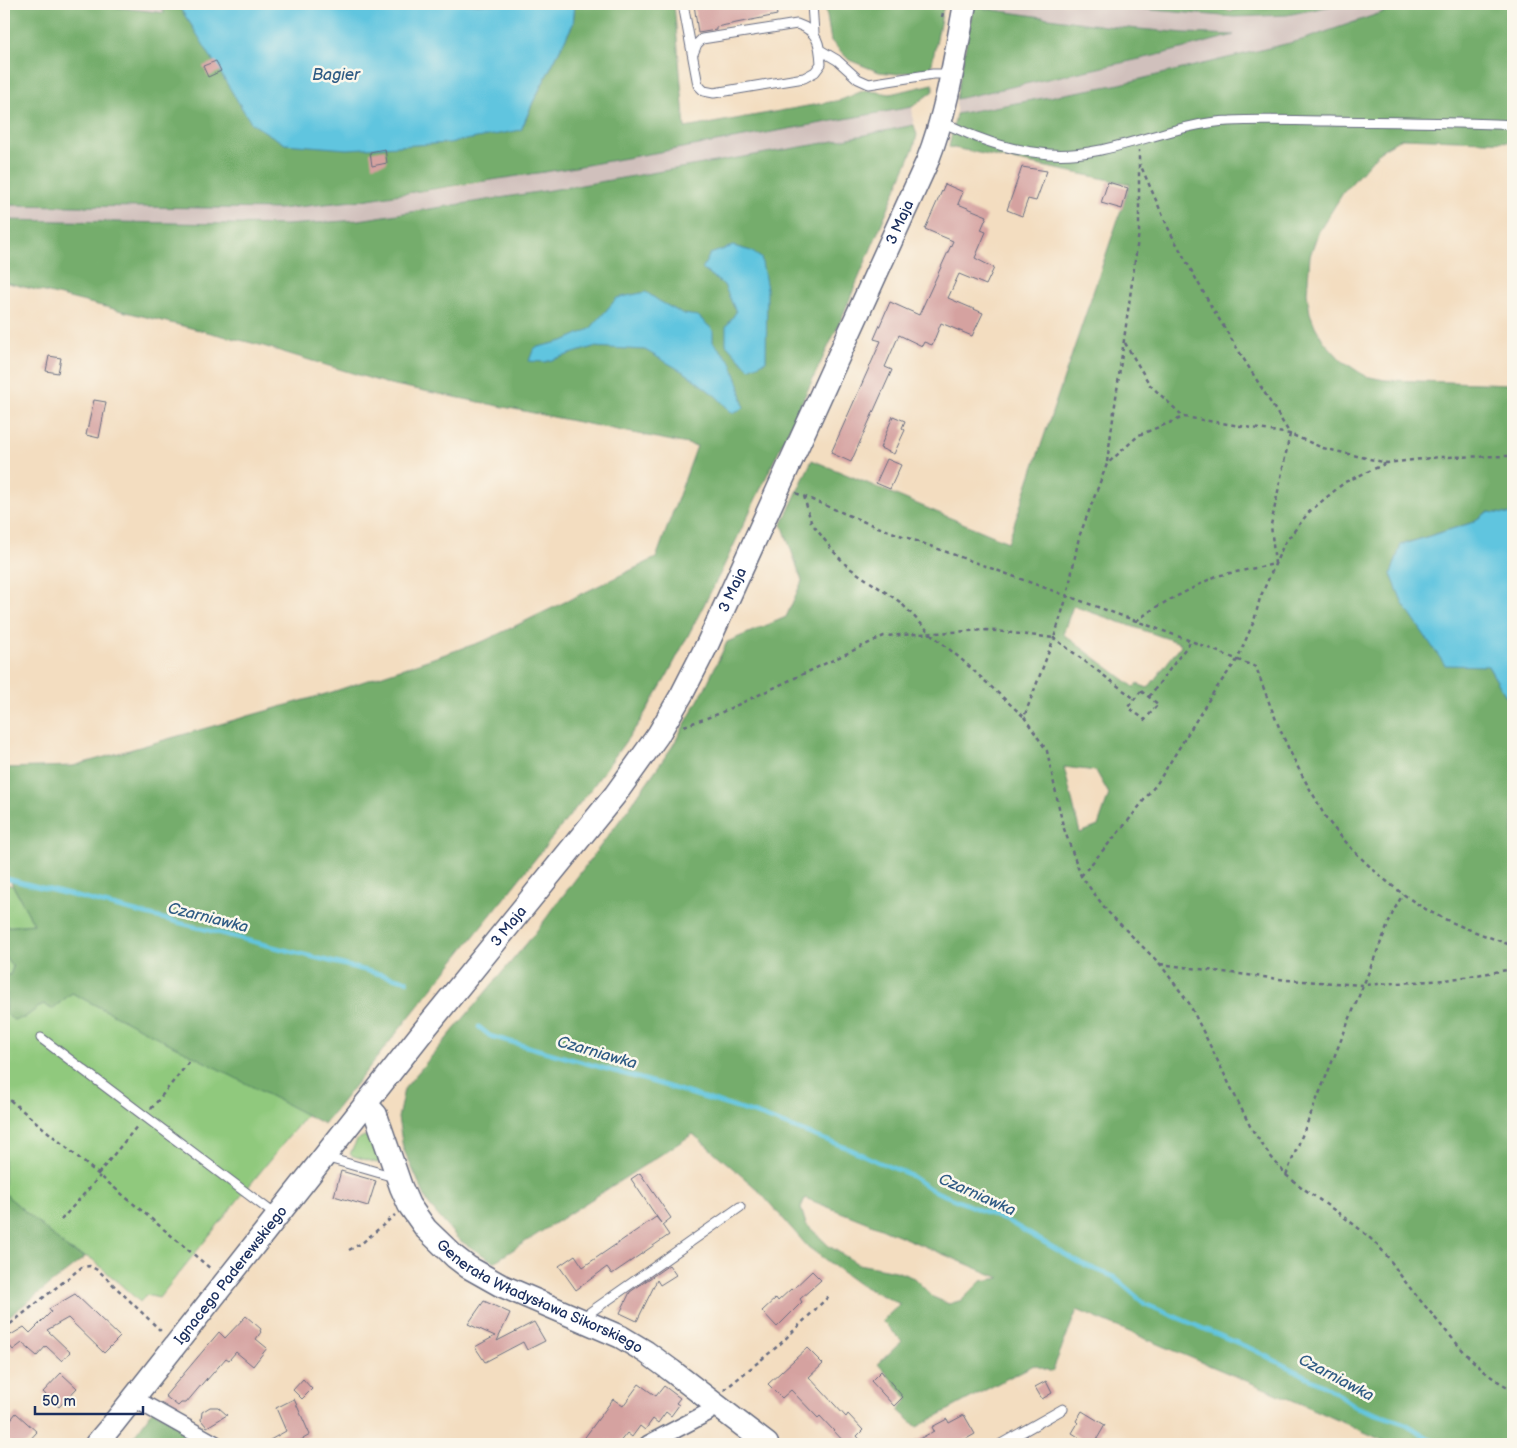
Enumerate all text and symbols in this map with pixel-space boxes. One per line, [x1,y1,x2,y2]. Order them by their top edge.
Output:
water label: Bagier [312,66,361,85]
street label: 3 Maja [881,197,918,247]
street label: 3 Maja [714,565,751,615]
water label: Czarniawka [166,899,250,937]
street label: 3 Maja [486,902,531,950]
water label: Czarniawka [555,1033,639,1073]
water label: Czarniawka [936,1170,1018,1220]
street label: Ignacego Paderewskiego [170,1202,291,1348]
street label: Generała Władysława Sikorskiego [433,1235,646,1357]
water label: Czarniawka [1295,1350,1377,1406]
scale bar [35,1383,142,1415]
text: 50 m [42,1392,76,1411]

